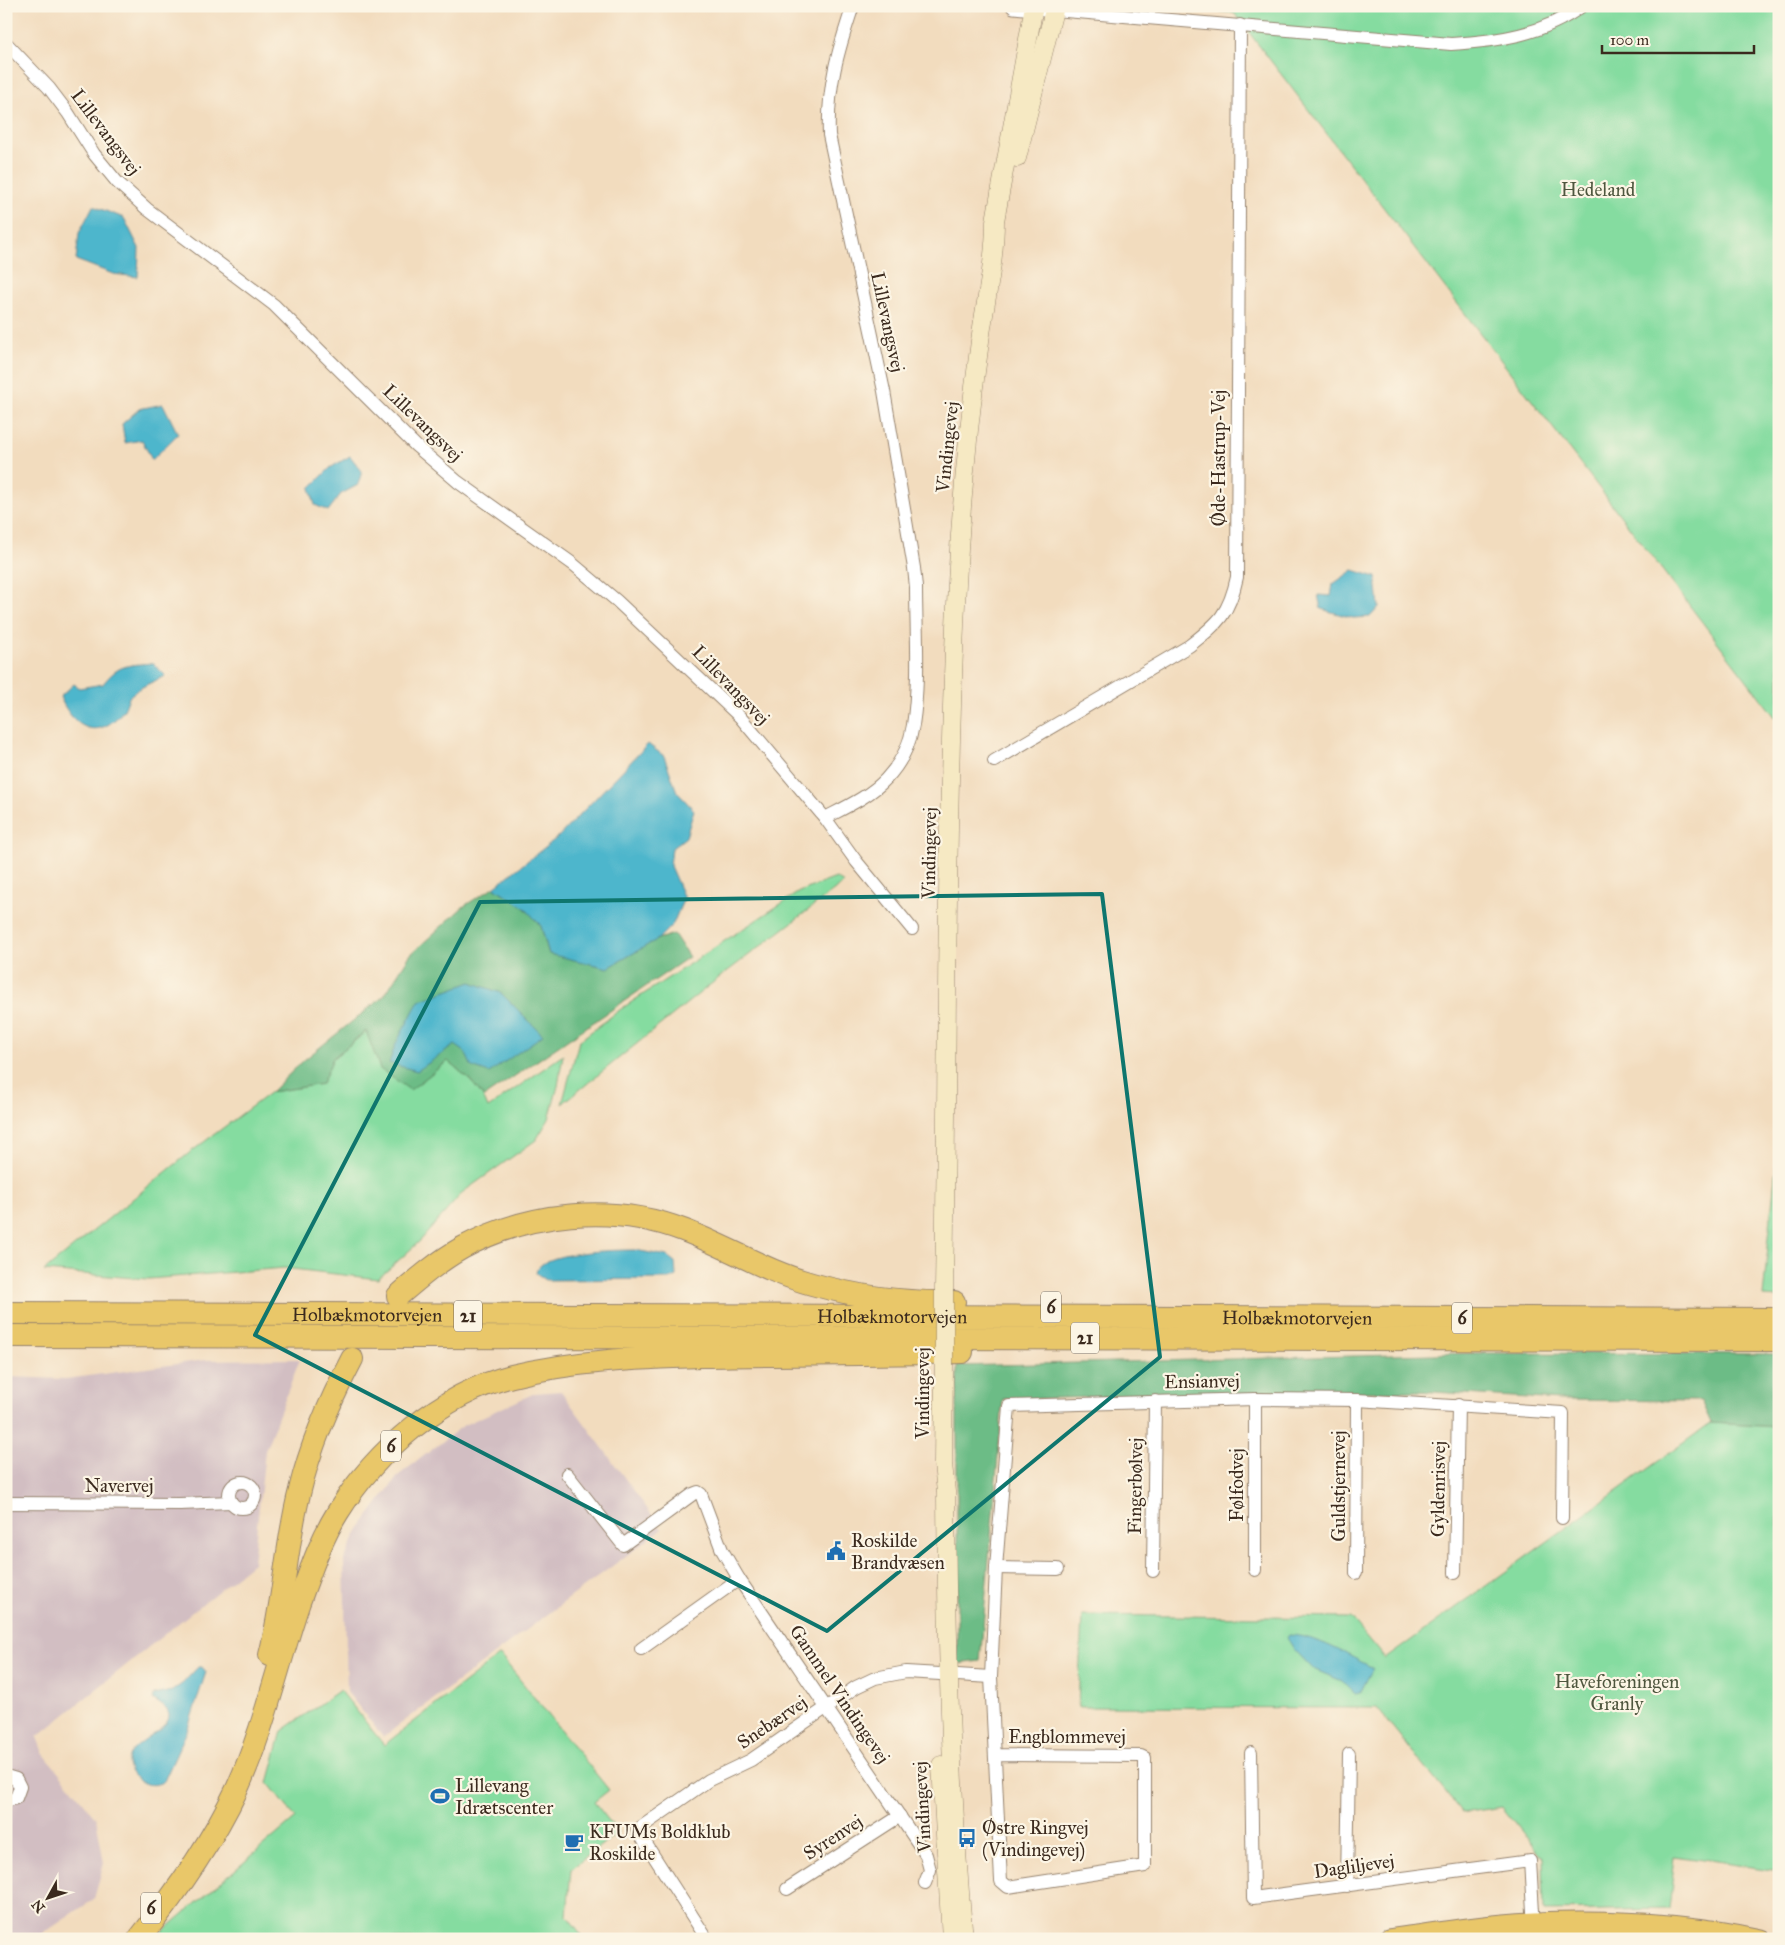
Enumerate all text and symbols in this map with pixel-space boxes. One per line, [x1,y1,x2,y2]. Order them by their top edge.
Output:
scale bar [1602,22,1755,54]
text: 100 m [1610,31,1650,49]
street label: Lillevangsvej [65,84,146,180]
park label: Hedeland [1561,178,1636,201]
street label: Lillevangsvej [865,270,910,374]
street label: Lillevangsvej [378,379,468,467]
street label: Øde-Hastrup-Vej [1207,390,1230,526]
street label: Vindingevej [931,400,964,495]
street label: Lillevangsvej [687,640,775,730]
street label: Vindingevej [917,807,942,900]
road number: 6 [1041,1291,1061,1322]
road number: 21 [454,1300,482,1332]
street label: Holbækmotorvejen [292,1302,442,1326]
road number: 6 [1452,1302,1472,1334]
street label: Holbækmotorvejen [817,1304,967,1328]
street label: Holbækmotorvejen [1222,1306,1372,1329]
road number: 21 [1071,1322,1099,1354]
street label: Vindingevej [911,1347,935,1440]
street label: Ensianvej [1164,1369,1240,1393]
road number: 6 [381,1430,401,1462]
street label: Guldstjernevej [1327,1430,1350,1542]
street label: Fingerbølvej [1123,1437,1148,1535]
street label: Gyldenrisvej [1426,1441,1450,1537]
street label: Følfodvej [1225,1448,1248,1522]
street label: Navervej [84,1474,154,1497]
place label: Roskilde Brandvæsen [851,1529,945,1574]
public building icon: Roskilde Brandvæsen [825,1540,847,1562]
street label: Gammel Vindingevej [784,1620,895,1768]
park label: Haveforeningen Granly [1555,1670,1679,1715]
street label: Snebærvej [733,1690,811,1754]
street label: Engblommevej [1008,1725,1126,1749]
street label: Vindingevej [908,1760,937,1854]
place label: Lillevang Idrætscenter [455,1774,554,1819]
sports icon: Lillevang Idrætscenter [429,1785,451,1807]
street label: Syrenvej [799,1809,867,1865]
place label: Østre Ringvej (Vindingevej) [982,1816,1089,1862]
place label: KFUMs Boldklub Roskilde [589,1820,731,1865]
bus stop icon: Østre Ringvej (Vindingevej) [956,1827,978,1849]
cafe icon: KFUMs Boldklub Roskilde [563,1831,585,1853]
street label: Dagliljevej [1312,1849,1396,1884]
north arrow [22,1872,72,1922]
road number: 6 [141,1892,161,1924]
text: N [28,1896,49,1916]

